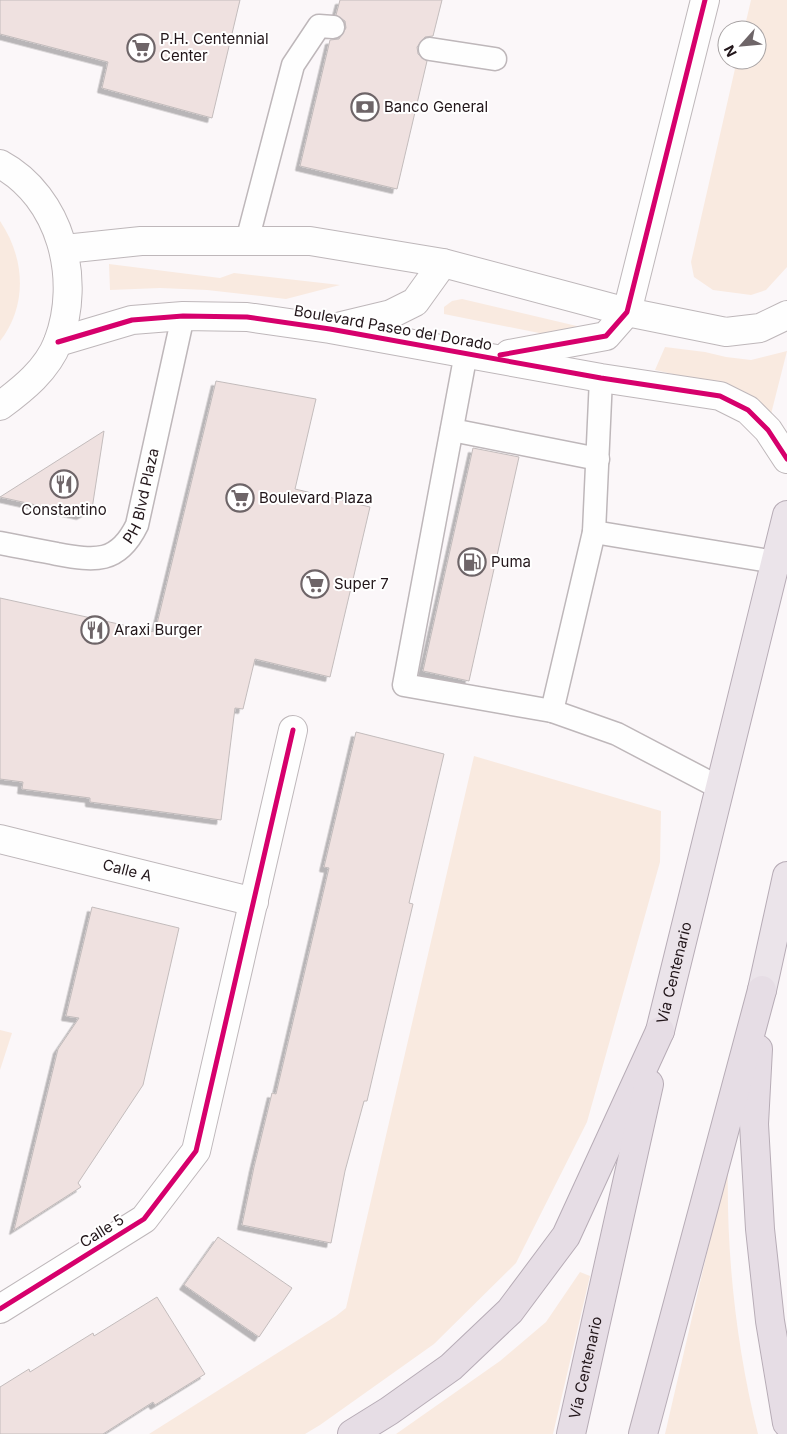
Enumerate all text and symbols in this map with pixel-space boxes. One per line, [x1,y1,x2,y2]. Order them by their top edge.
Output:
north arrow [717,20,767,70]
place label: P.H. Centennial Center [160,29,269,65]
supermarket icon: P.H. Centennial Center [126,33,156,63]
text: N [720,43,740,60]
bank icon: Banco General [350,92,380,122]
place label: Banco General [384,97,488,116]
street label: Boulevard Paseo del Dorado [292,301,494,354]
street label: PH Blvd Plaza [118,446,163,547]
restaurant icon: Constantino [49,469,79,499]
supermarket icon: Boulevard Plaza [225,483,255,513]
place label: Boulevard Plaza [259,488,373,507]
place label: Constantino [21,500,107,519]
fuel station icon: Puma [457,547,487,577]
place label: Puma [491,552,531,571]
supermarket icon: Super 7 [300,569,330,599]
place label: Super 7 [334,574,389,593]
restaurant icon: Araxi Burger [80,615,110,645]
place label: Araxi Burger [114,620,202,639]
street label: Calle A [101,855,154,885]
street label: Vía Centenario [652,920,696,1026]
street label: Calle 5 [76,1210,127,1252]
street label: Vía Centenario [565,1314,606,1421]

